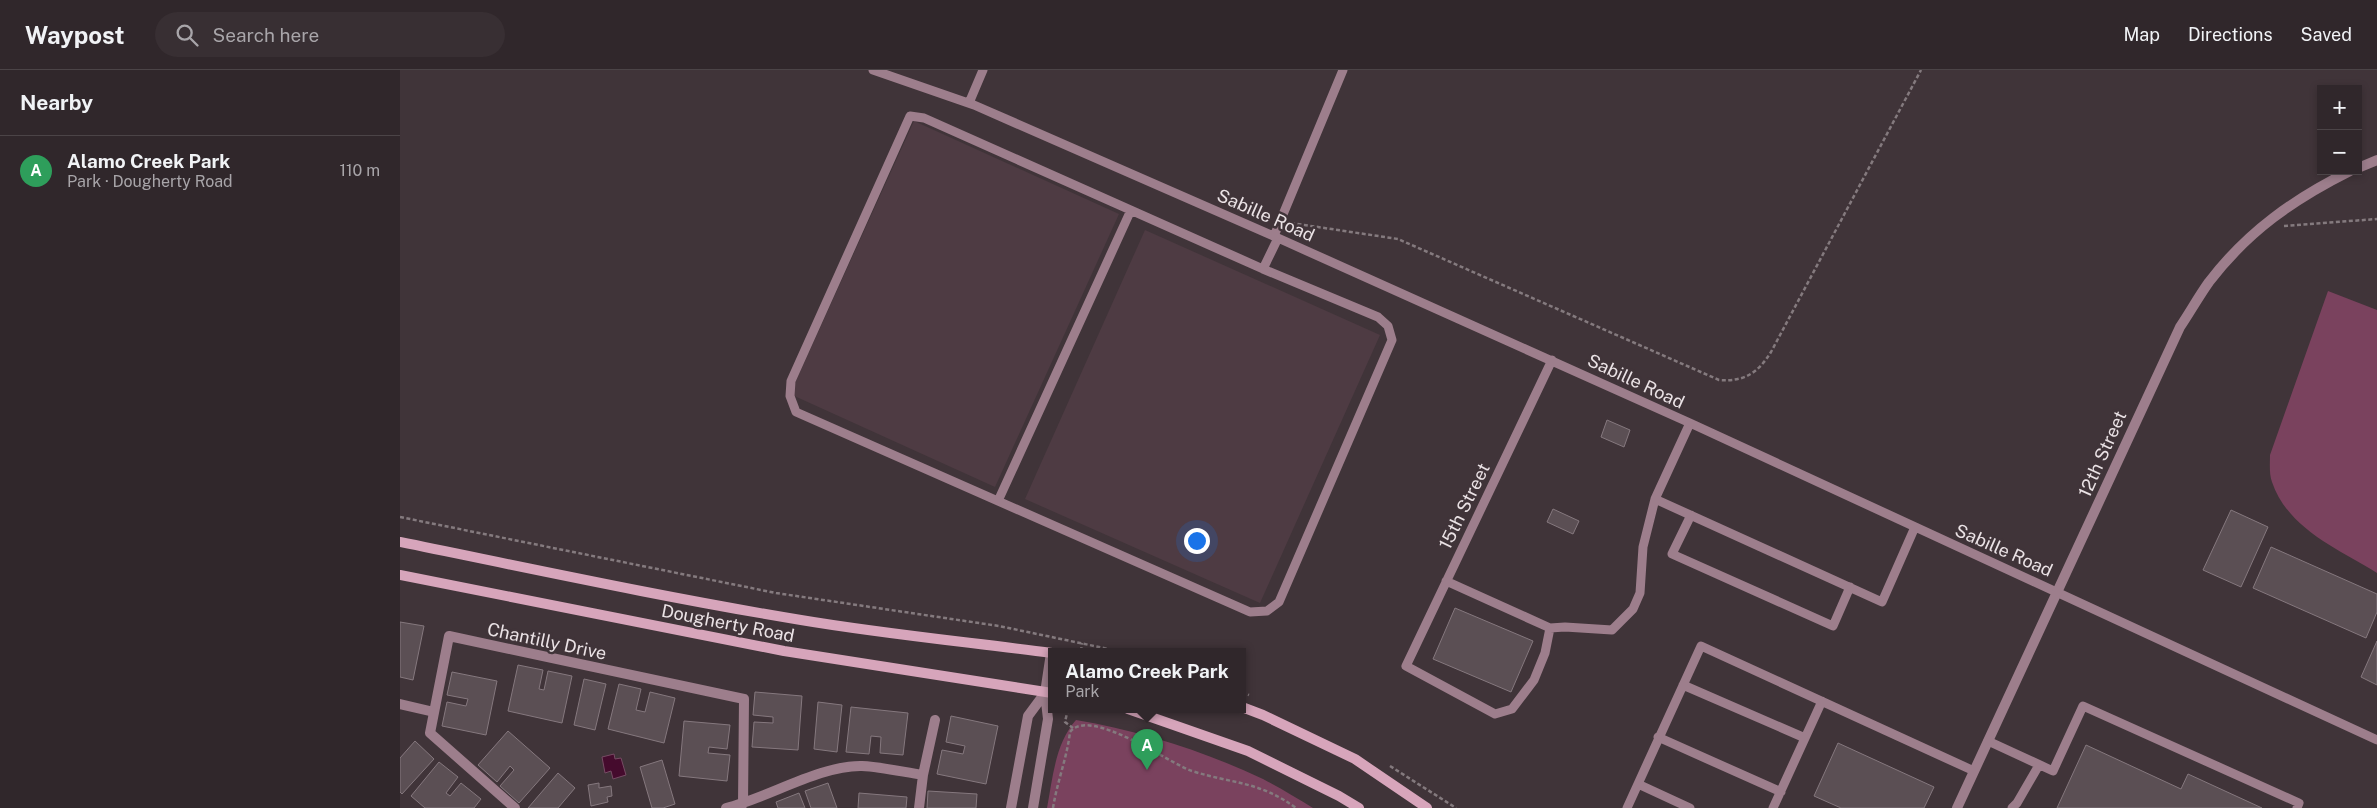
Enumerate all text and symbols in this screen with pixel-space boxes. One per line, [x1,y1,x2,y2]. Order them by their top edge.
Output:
search box [155,12,505,57]
text: Waypost [25,21,125,49]
icon: search [173,21,201,49]
text: Search here [213,24,319,46]
text: Map [2123,24,2160,45]
text: Directions [2188,24,2273,45]
text: Saved [2301,24,2352,45]
map controls [2317,85,2362,175]
button: + [2317,85,2362,130]
text: Nearby [20,90,93,115]
button: − [2317,130,2362,175]
text: Alamo Creek Park [67,150,230,172]
text: A [30,161,42,180]
text: 110 m [339,161,380,180]
text: Park · Dougherty Road [67,172,233,191]
street label: Sabille Road [1214,184,1318,246]
street label: Sabille Road [1584,349,1688,413]
street label: 12th Street [2074,408,2130,500]
street label: 15th Street [1434,460,1494,552]
street label: Sabille Road [1952,519,2056,581]
your location [1184,528,1210,554]
street label: Dougherty Road [660,600,796,646]
street label: Chantilly Drive [485,618,609,664]
popup [1048,648,1246,713]
text: Alamo Creek Park [1065,660,1229,682]
text: Park [1065,682,1099,701]
pin: A [1131,729,1163,770]

